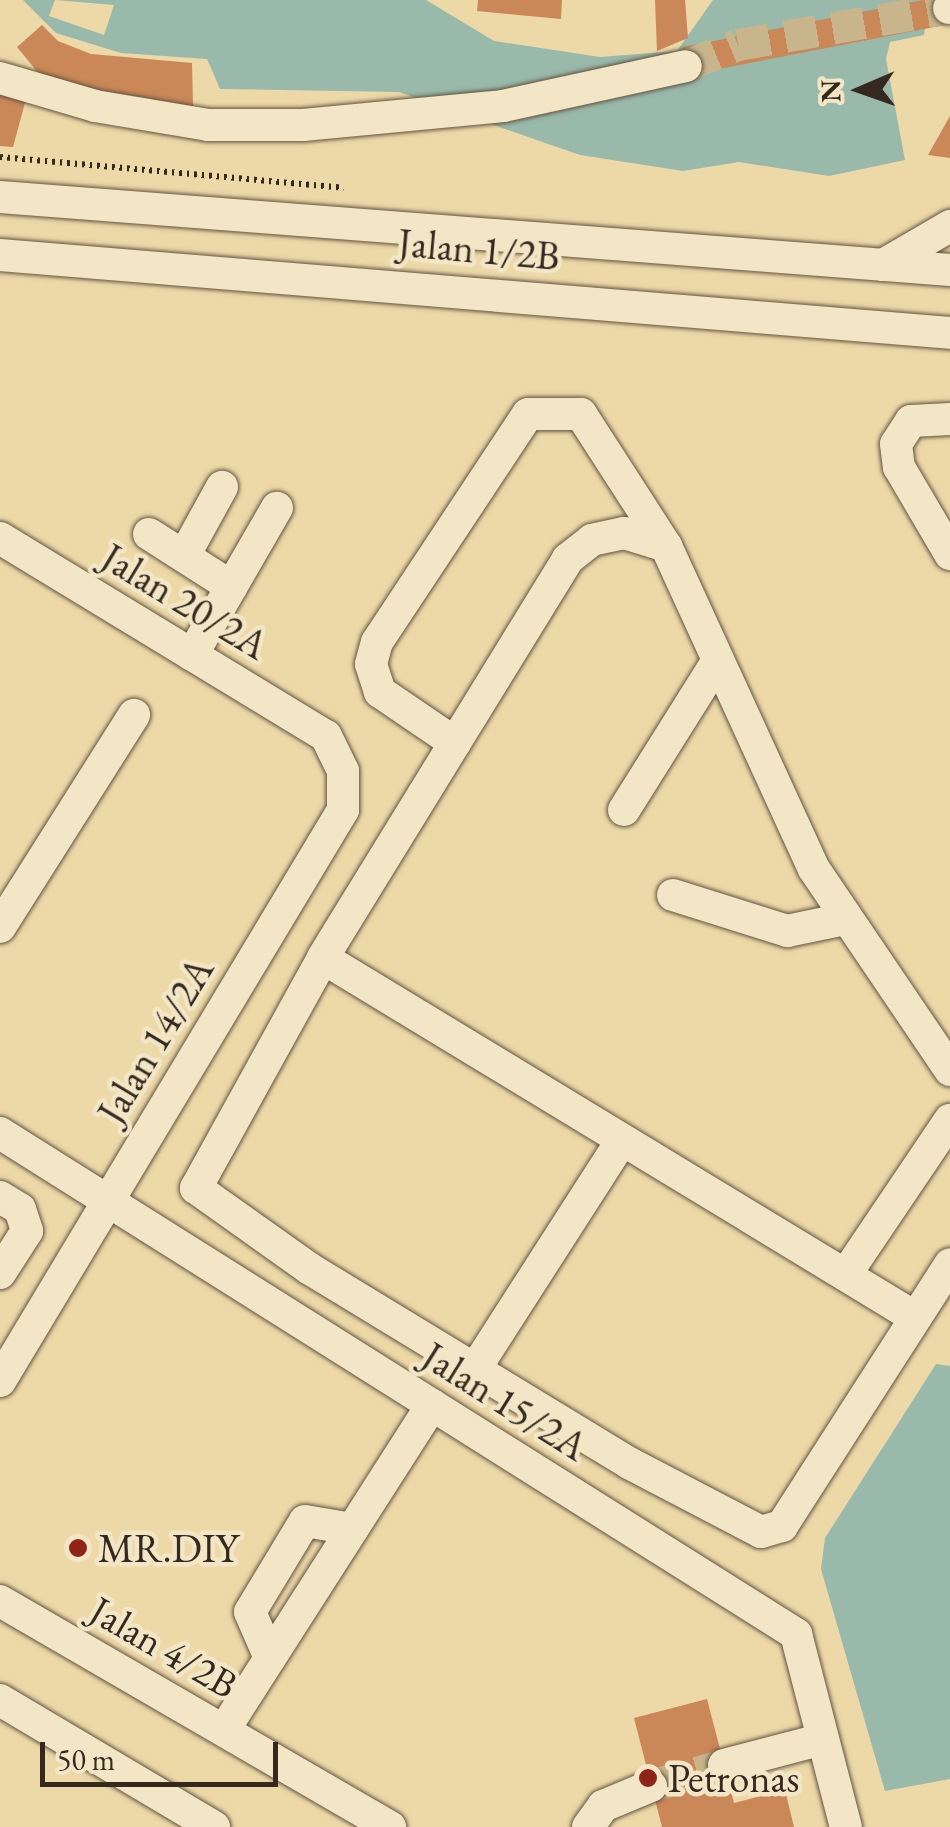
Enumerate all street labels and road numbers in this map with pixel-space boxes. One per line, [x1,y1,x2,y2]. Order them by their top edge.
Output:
street label: Jalan 1/2B [396,218,562,280]
street label: Jalan 20/2A [93,533,277,669]
street label: Jalan 14/2A [87,948,223,1132]
street label: Jalan 15/2A [414,1332,596,1470]
street label: Jalan 4/2B [82,1586,246,1708]

